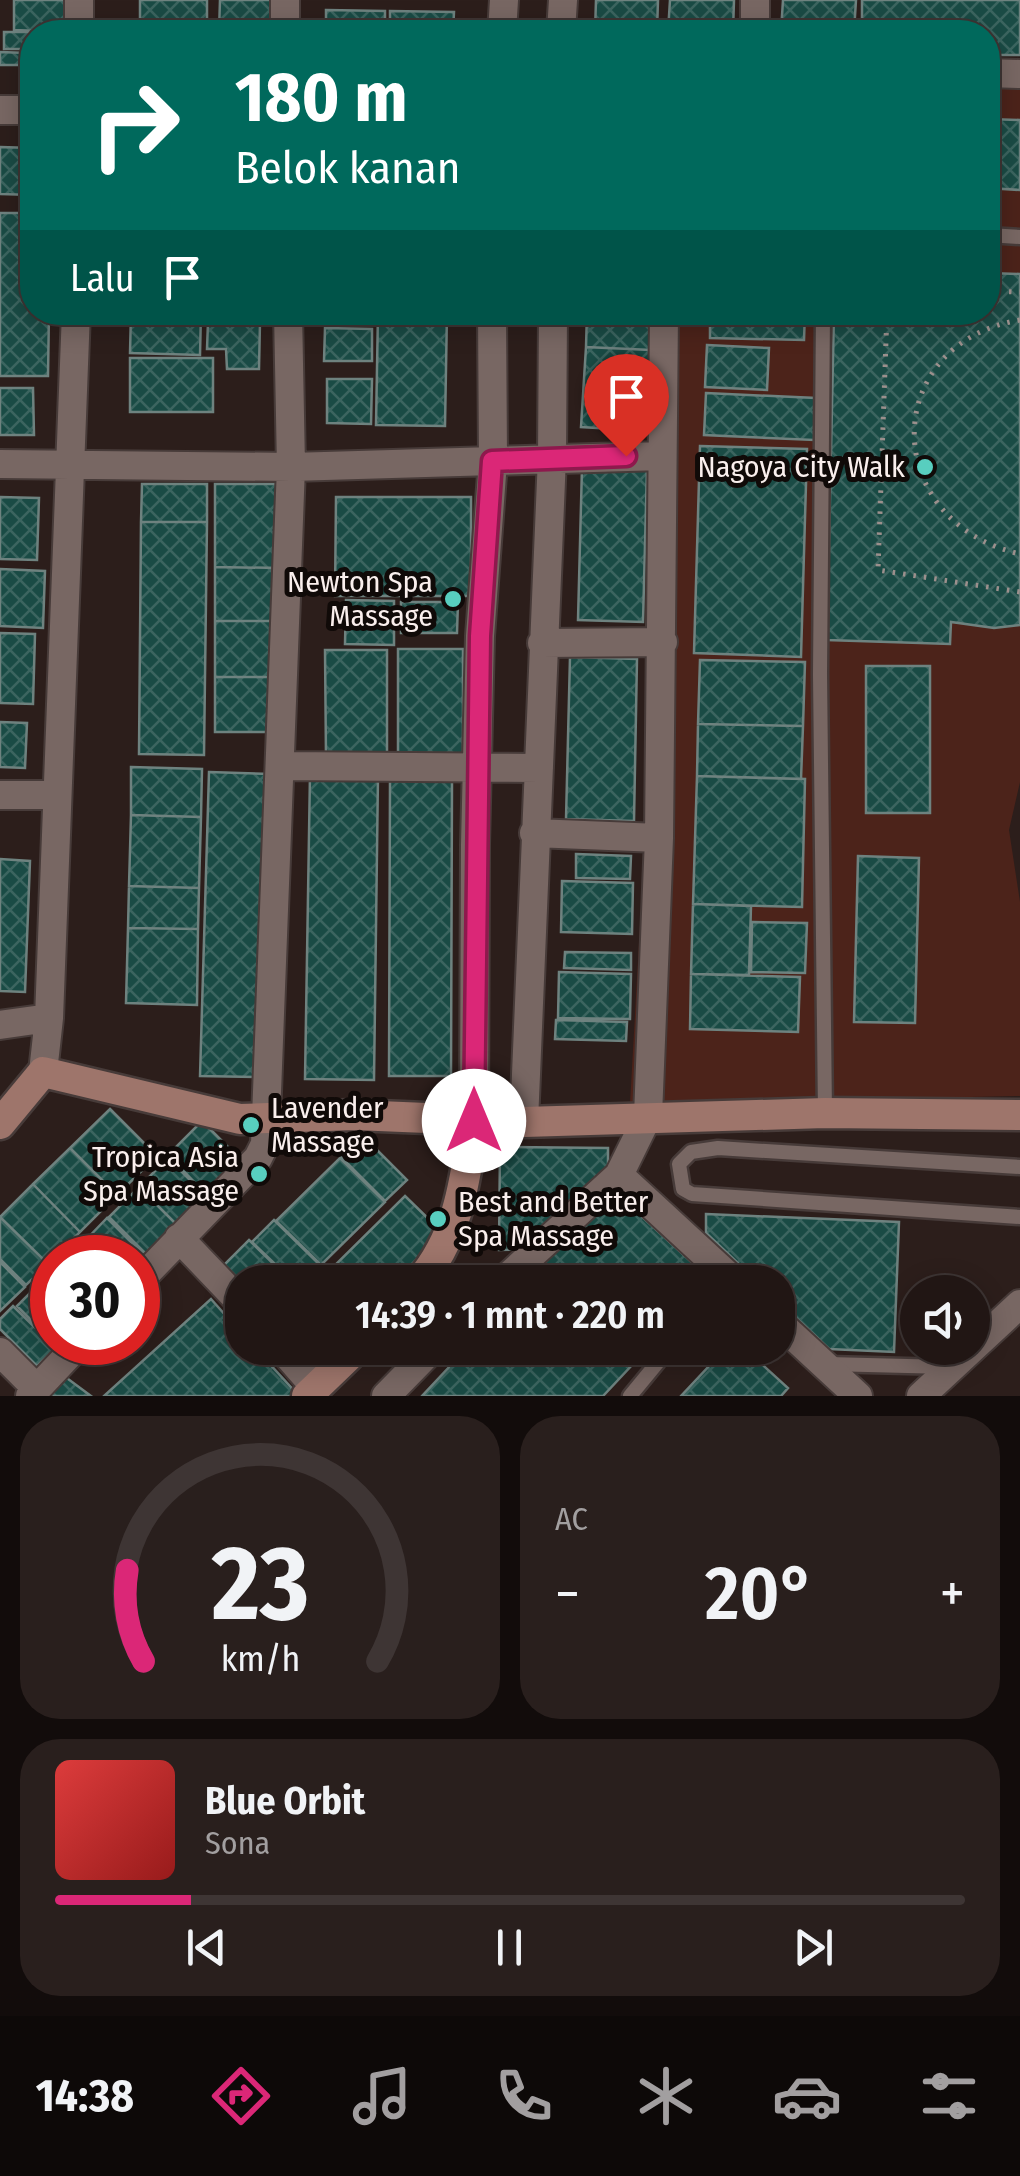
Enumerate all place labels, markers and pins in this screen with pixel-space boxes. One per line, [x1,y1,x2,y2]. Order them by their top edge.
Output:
pin [584,354,669,457]
place label: Nagoya City Walk [698,449,905,485]
marker: Nagoya City Walk [914,456,936,478]
place label: Newton Spa Massage [287,564,433,634]
marker: Newton Spa Massage [442,588,464,610]
place label: Lavender Massage [271,1090,384,1160]
marker: Lavender Massage [240,1114,262,1136]
place label: Tropica Asia Spa Massage [83,1139,239,1209]
marker: Tropica Asia Spa Massage [248,1163,270,1185]
place label: Best and Better Spa Massage [458,1184,649,1254]
marker: Best and Better Spa Massage [427,1208,449,1230]

